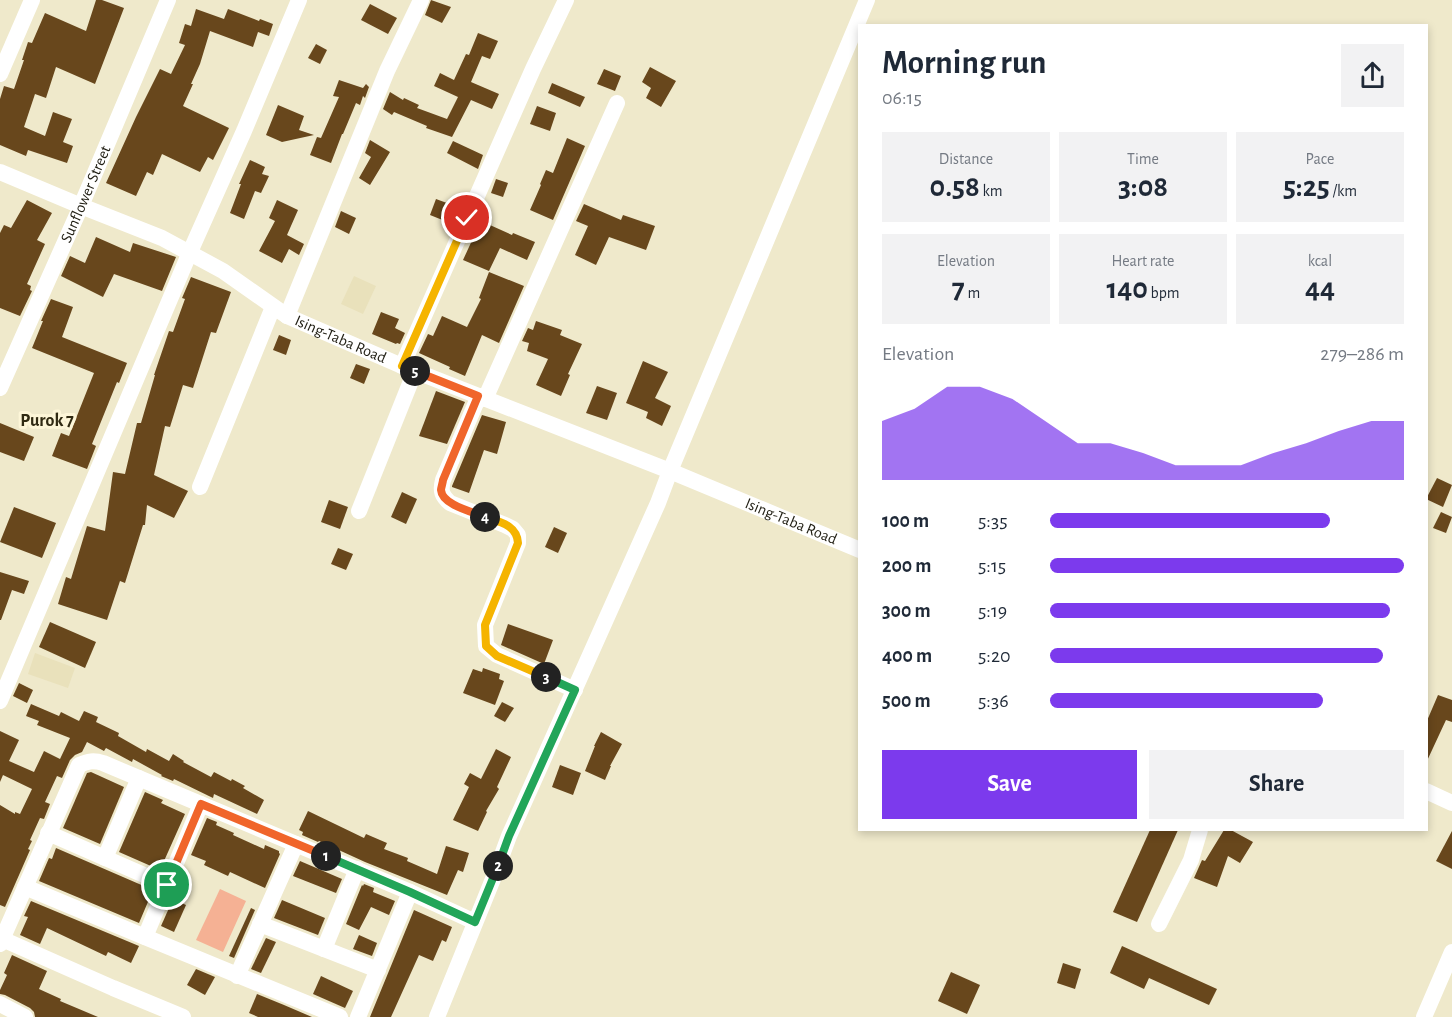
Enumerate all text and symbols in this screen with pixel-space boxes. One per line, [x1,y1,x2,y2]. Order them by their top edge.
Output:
button: share [1341,44,1404,107]
text: Morning run [882,47,1046,80]
text: 06:15 [882,88,922,108]
street label: Sunflower Street [58,143,114,245]
text: Distance [939,151,993,167]
text: Time [1127,151,1159,167]
text: Pace [1306,151,1334,167]
text: 0.58 [930,172,980,202]
text: 3:08 [1118,172,1168,202]
text: 5:25 [1283,172,1330,202]
text: km [980,183,1003,199]
text: /km [1330,183,1357,199]
pin [441,192,492,243]
icon: check [450,201,483,234]
text: Elevation [937,253,995,269]
text: Heart rate [1112,253,1174,269]
text: kcal [1308,253,1332,269]
text: 7 [952,274,965,304]
text: 140 [1106,274,1148,304]
text: 44 [1305,274,1335,304]
text: m [965,285,980,301]
text: bpm [1148,285,1180,301]
street label: Ising-Taba Road [293,312,389,366]
text: Elevation [882,344,954,364]
text: 279–286 m [1320,344,1404,364]
pin: 5 [400,356,430,386]
text: 5 [412,363,418,379]
district label: Purok 7 [20,412,74,430]
street label: Ising-Taba Road [743,495,839,548]
pin: 4 [470,502,500,532]
text: 4 [481,509,489,525]
text: 100 m [882,511,929,531]
text: 5:35 [978,511,1008,531]
text: 200 m [882,556,931,576]
text: 5:15 [978,556,1006,576]
text: 300 m [882,601,931,621]
text: 5:19 [978,601,1007,621]
text: 400 m [882,646,932,666]
text: 5:20 [978,646,1011,666]
pin: 3 [531,662,561,692]
text: 3 [543,669,549,685]
text: 500 m [882,691,931,711]
text: 5:36 [978,691,1009,711]
button: Save [882,750,1137,819]
button: Share [1149,750,1404,819]
pin: 1 [311,841,341,871]
text: 1 [323,848,329,864]
pin: 2 [483,851,513,881]
text: 2 [494,858,502,874]
pin [141,859,192,910]
icon: arrive [150,868,183,901]

